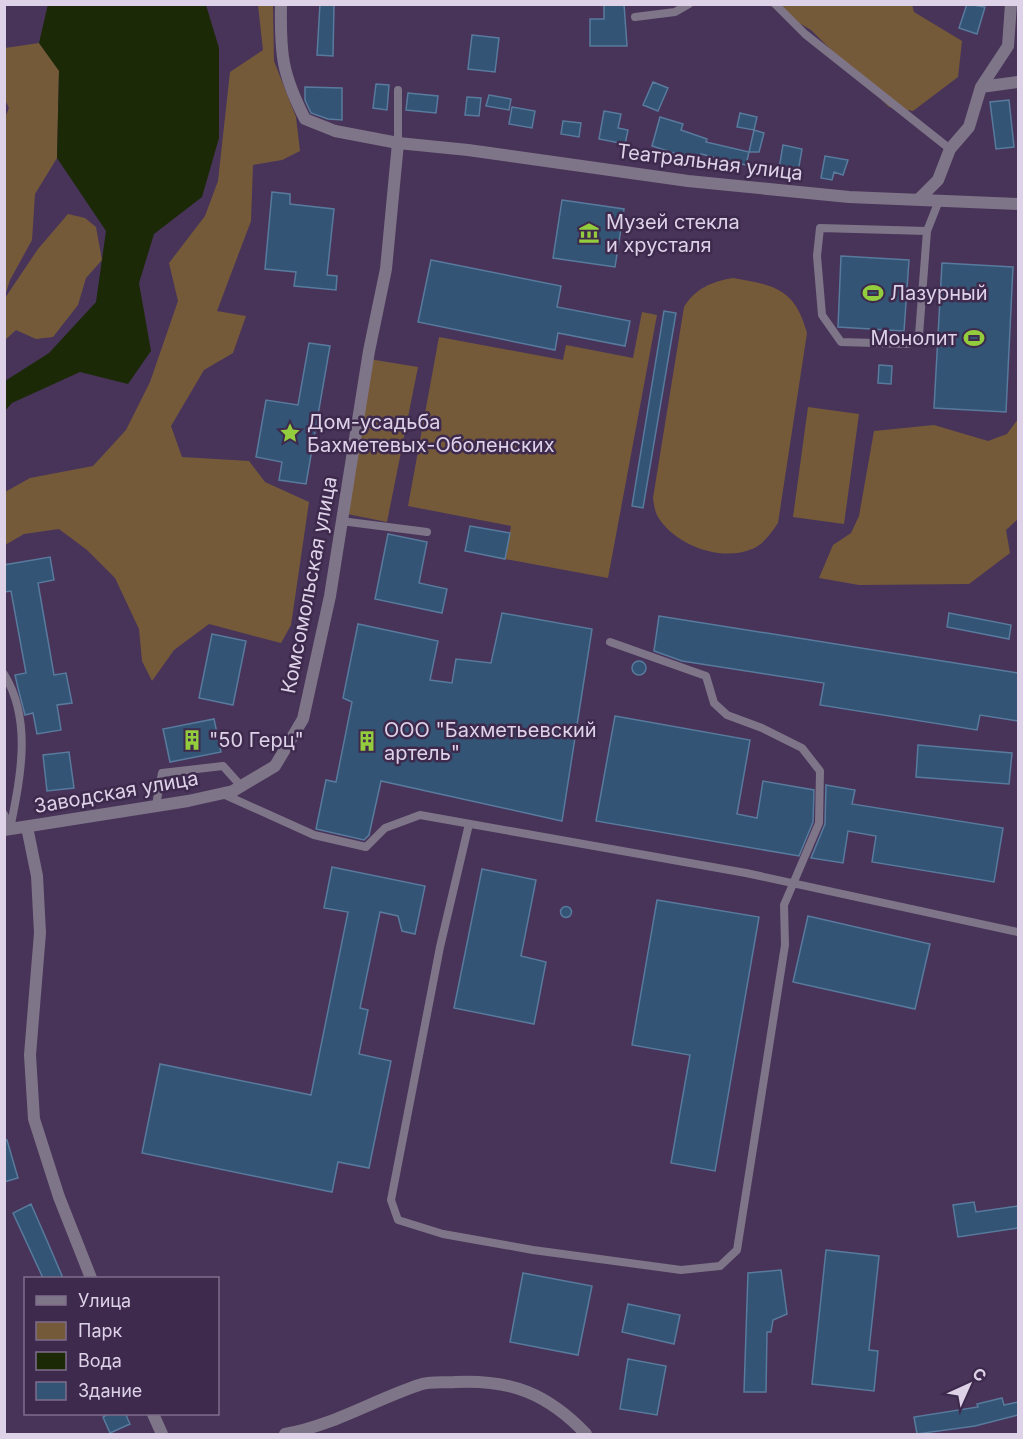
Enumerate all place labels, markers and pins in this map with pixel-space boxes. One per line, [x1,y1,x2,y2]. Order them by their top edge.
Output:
place label: Музей стекла и хрусталя [606,210,740,257]
museum icon: Музей стекла и хрусталя [577,221,601,245]
sports icon: Лазурный [861,281,885,305]
place label: Лазурный [890,281,988,305]
place label: Монолит [870,326,958,350]
sports icon: Монолит [962,326,986,350]
place label: Дом-усадьба Бахметевых-Оболенских [307,410,555,457]
place icon: Дом-усадьба Бахметевых-Оболенских [278,421,302,445]
place label: ООО "Бахметьевский артель" [384,718,597,765]
building icon: "50 Герц" [180,728,204,752]
place label: "50 Герц" [209,728,304,752]
building icon: ООО "Бахметьевский артель" [355,729,379,753]

